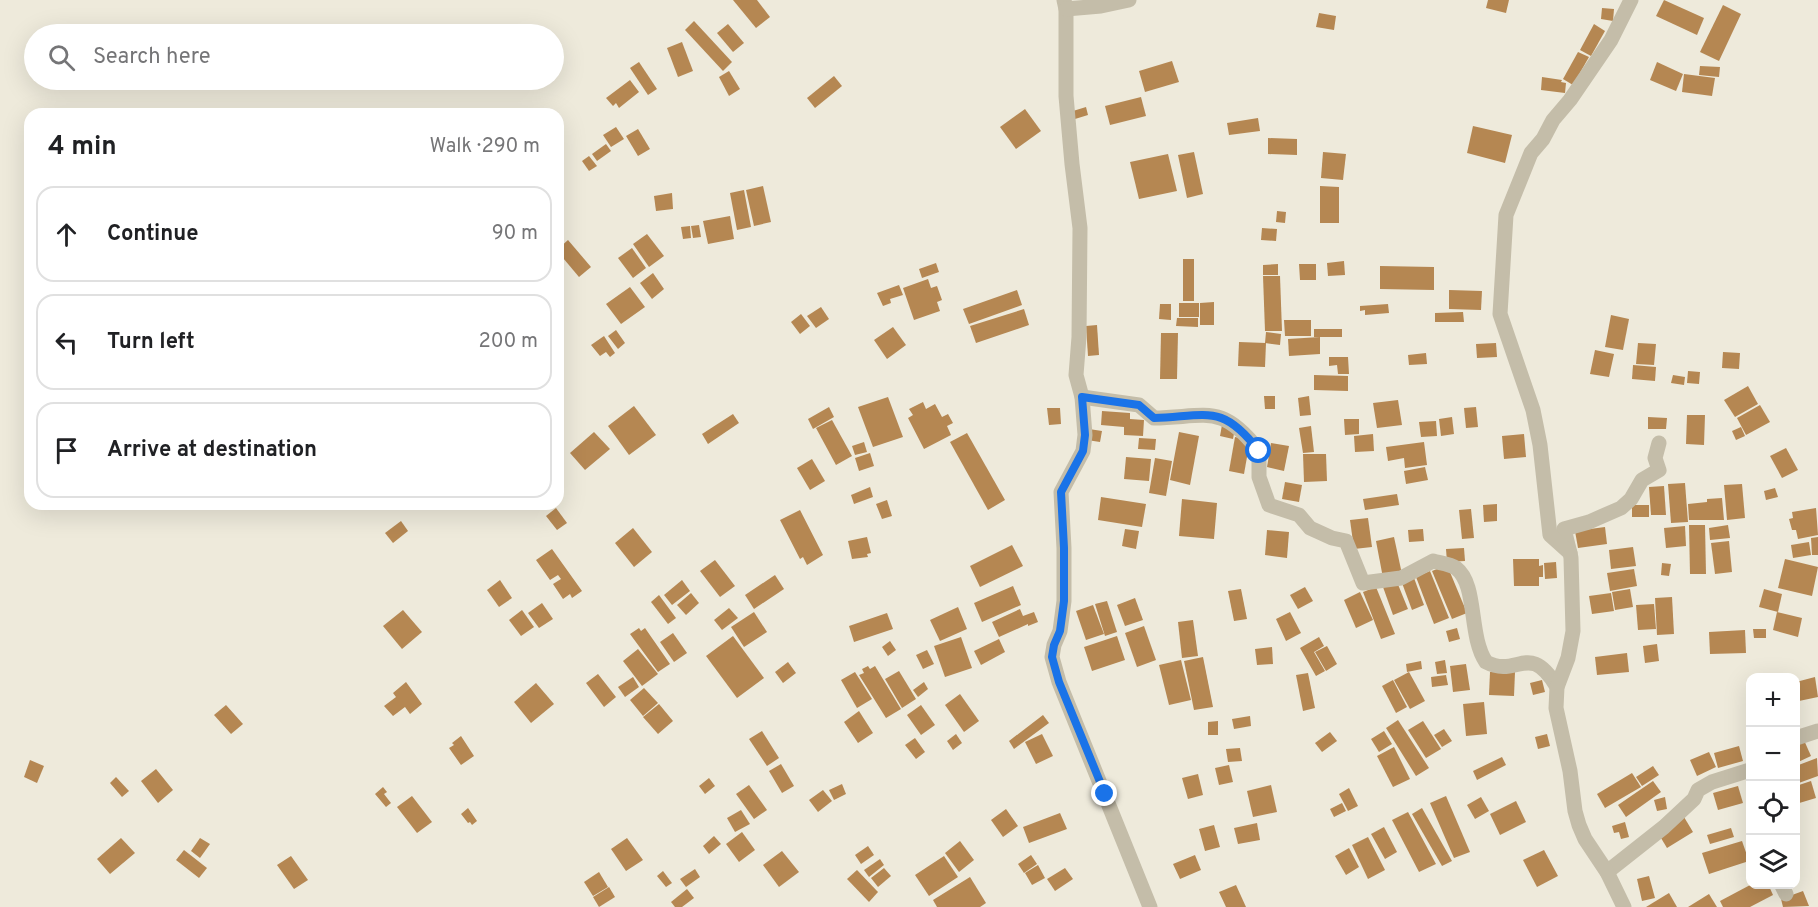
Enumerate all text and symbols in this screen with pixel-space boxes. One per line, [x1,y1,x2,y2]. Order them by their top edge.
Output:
search box [24,24,564,90]
icon: search [45,41,78,74]
text: Search here [93,44,211,71]
text: 4 min [48,131,117,164]
text: Walk · 290 m [429,134,540,160]
icon: ahead [50,218,83,251]
text: Continue [107,221,198,248]
text: 90 m [492,221,538,247]
icon: left [50,326,83,359]
text: Turn left [107,329,195,356]
text: 200 m [479,329,538,355]
icon: arrive [50,434,83,467]
text: Arrive at destination [107,437,317,464]
route start [1245,437,1271,463]
map controls [1746,673,1800,889]
button: + [1746,673,1800,727]
button: − [1746,727,1800,781]
route end [1091,780,1117,806]
button: locate [1746,781,1800,835]
button: layers [1746,835,1800,889]

